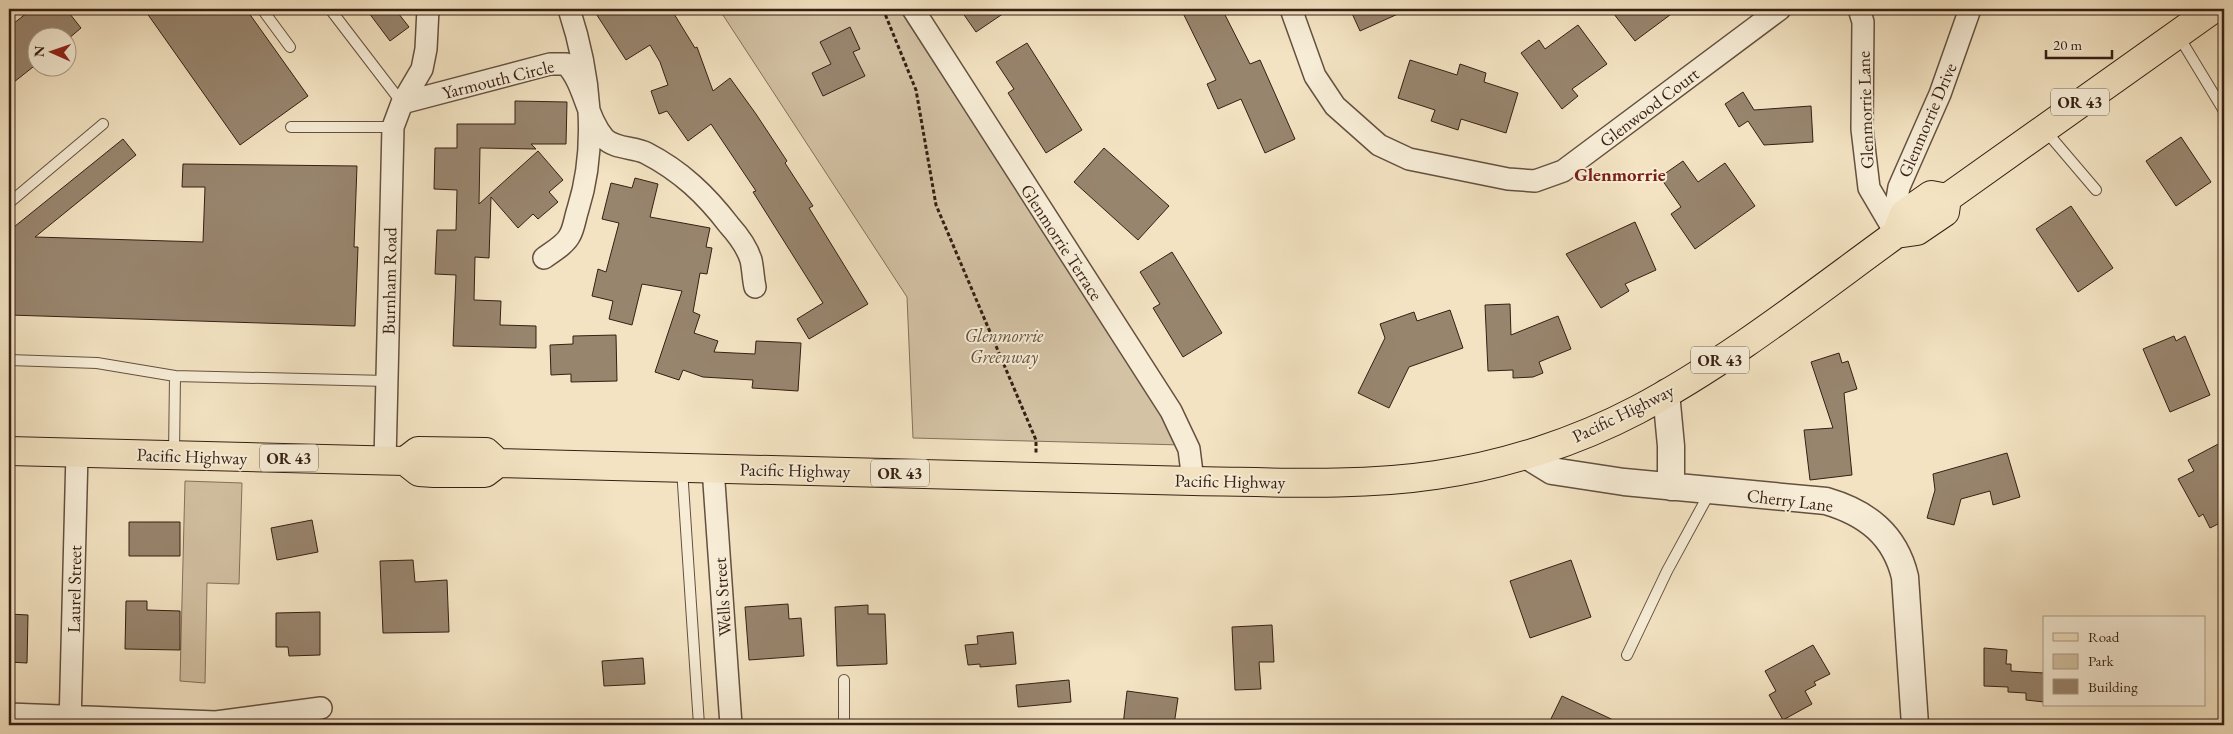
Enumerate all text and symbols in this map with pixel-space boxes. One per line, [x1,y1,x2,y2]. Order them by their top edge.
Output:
north arrow [28,28,78,78]
scale bar [2046,28,2112,60]
text: 20 m [2053,35,2082,54]
text: N [30,45,48,58]
street label: Glenmorrie Lane [1851,51,1879,169]
street label: Yarmouth Circle [440,54,556,104]
street label: Glenmorrie Drive [1893,59,1961,181]
street label: Glenwood Court [1595,62,1704,152]
road number: OR 43 [2051,88,2109,115]
district label: Glenmorrie [1574,162,1666,187]
street label: Glenmorrie Terrace [1016,179,1108,305]
street label: Burnham Road [377,226,401,335]
park label: Glenmorrie Greenway [965,324,1044,369]
road number: OR 43 [1691,346,1749,374]
street label: Pacific Highway [1568,378,1678,448]
street label: Pacific Highway [136,443,248,469]
road number: OR 43 [260,444,318,472]
street label: Pacific Highway [739,458,851,482]
road number: OR 43 [871,459,929,486]
street label: Pacific Highway [1174,469,1286,493]
street label: Cherry Lane [1746,483,1834,517]
street label: Laurel Street [62,545,86,633]
street label: Wells Street [708,556,736,637]
legend [2043,616,2206,706]
text: Road [2088,627,2120,646]
text: Park [2088,651,2115,670]
text: Building [2088,677,2138,696]

